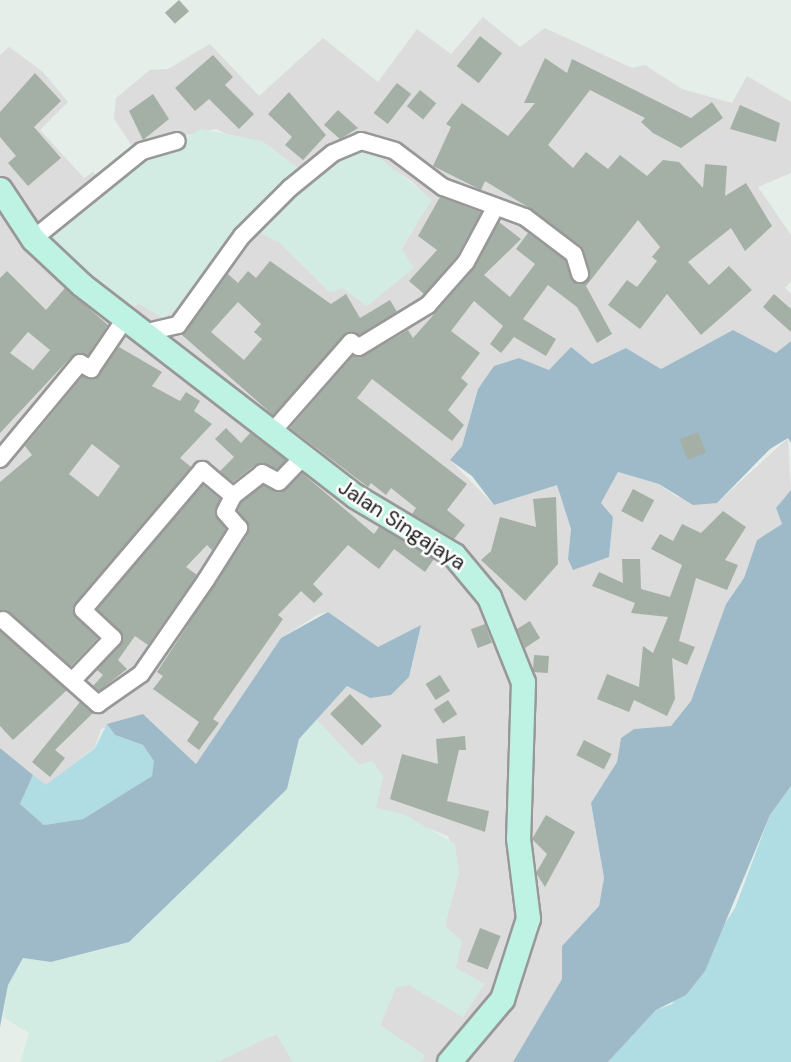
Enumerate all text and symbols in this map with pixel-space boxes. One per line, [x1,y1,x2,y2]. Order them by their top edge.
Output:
street label: Jalan Singajaya [334,474,470,576]

